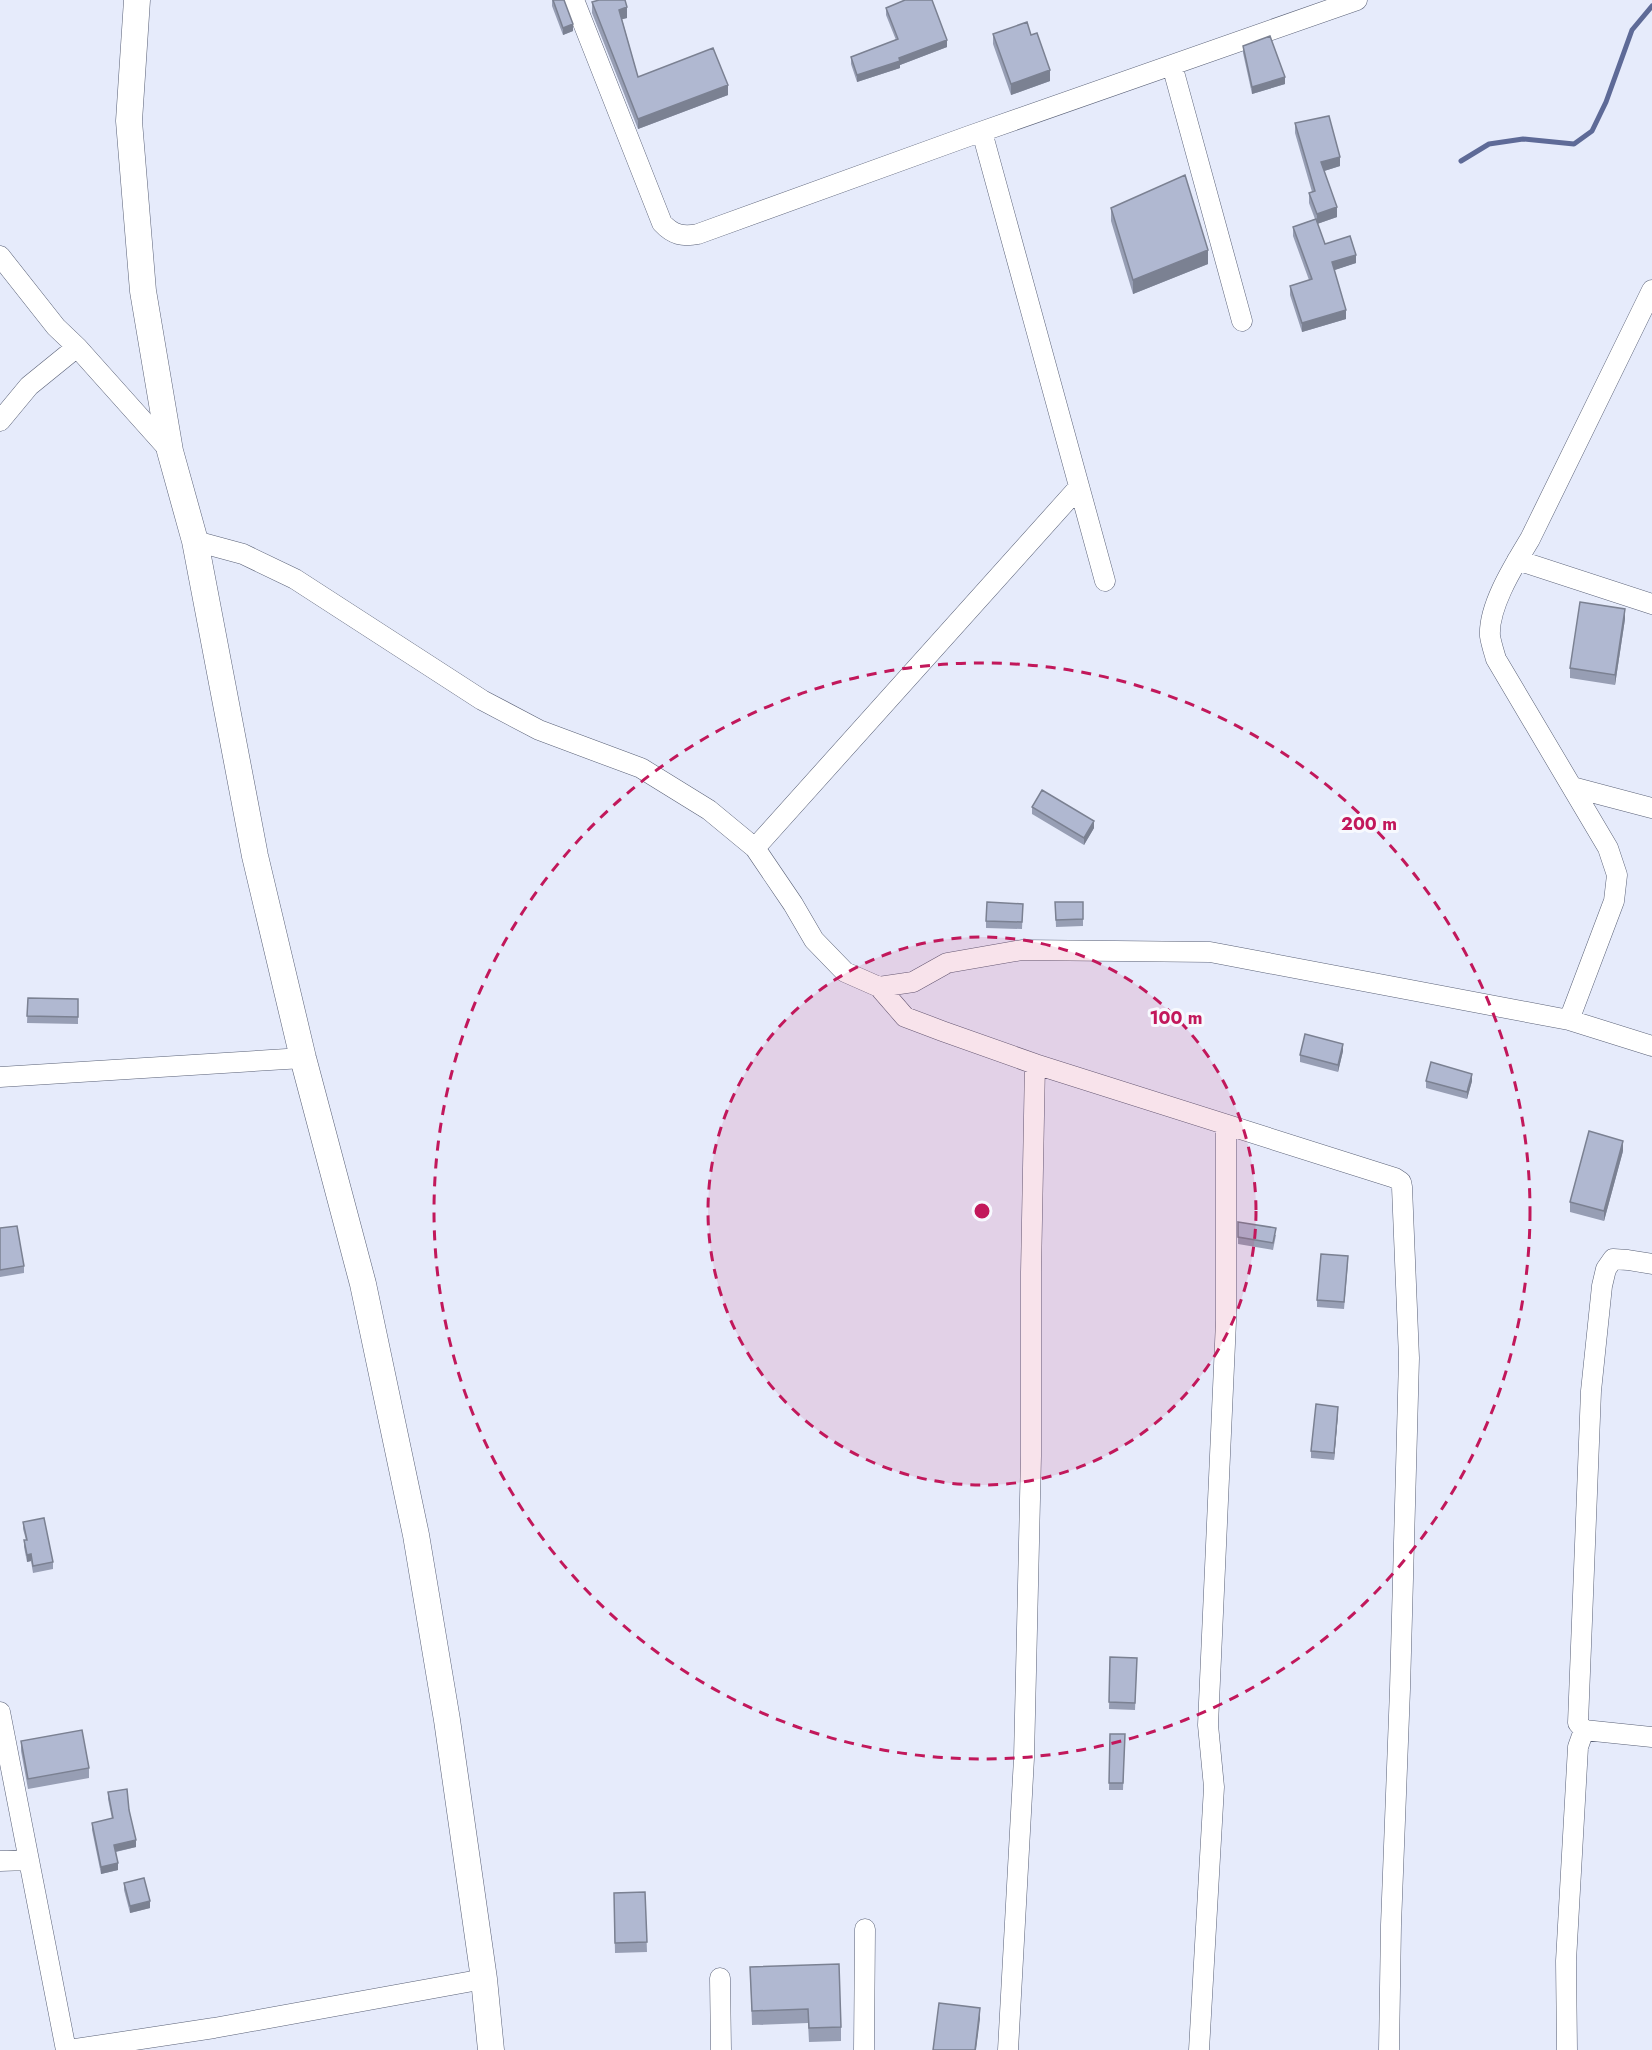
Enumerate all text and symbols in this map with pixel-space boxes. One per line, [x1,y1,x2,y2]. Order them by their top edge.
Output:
text: 200 m [1341,811,1397,837]
text: 100 m [1149,1005,1203,1031]
centre of rings [972,1201,992,1221]

